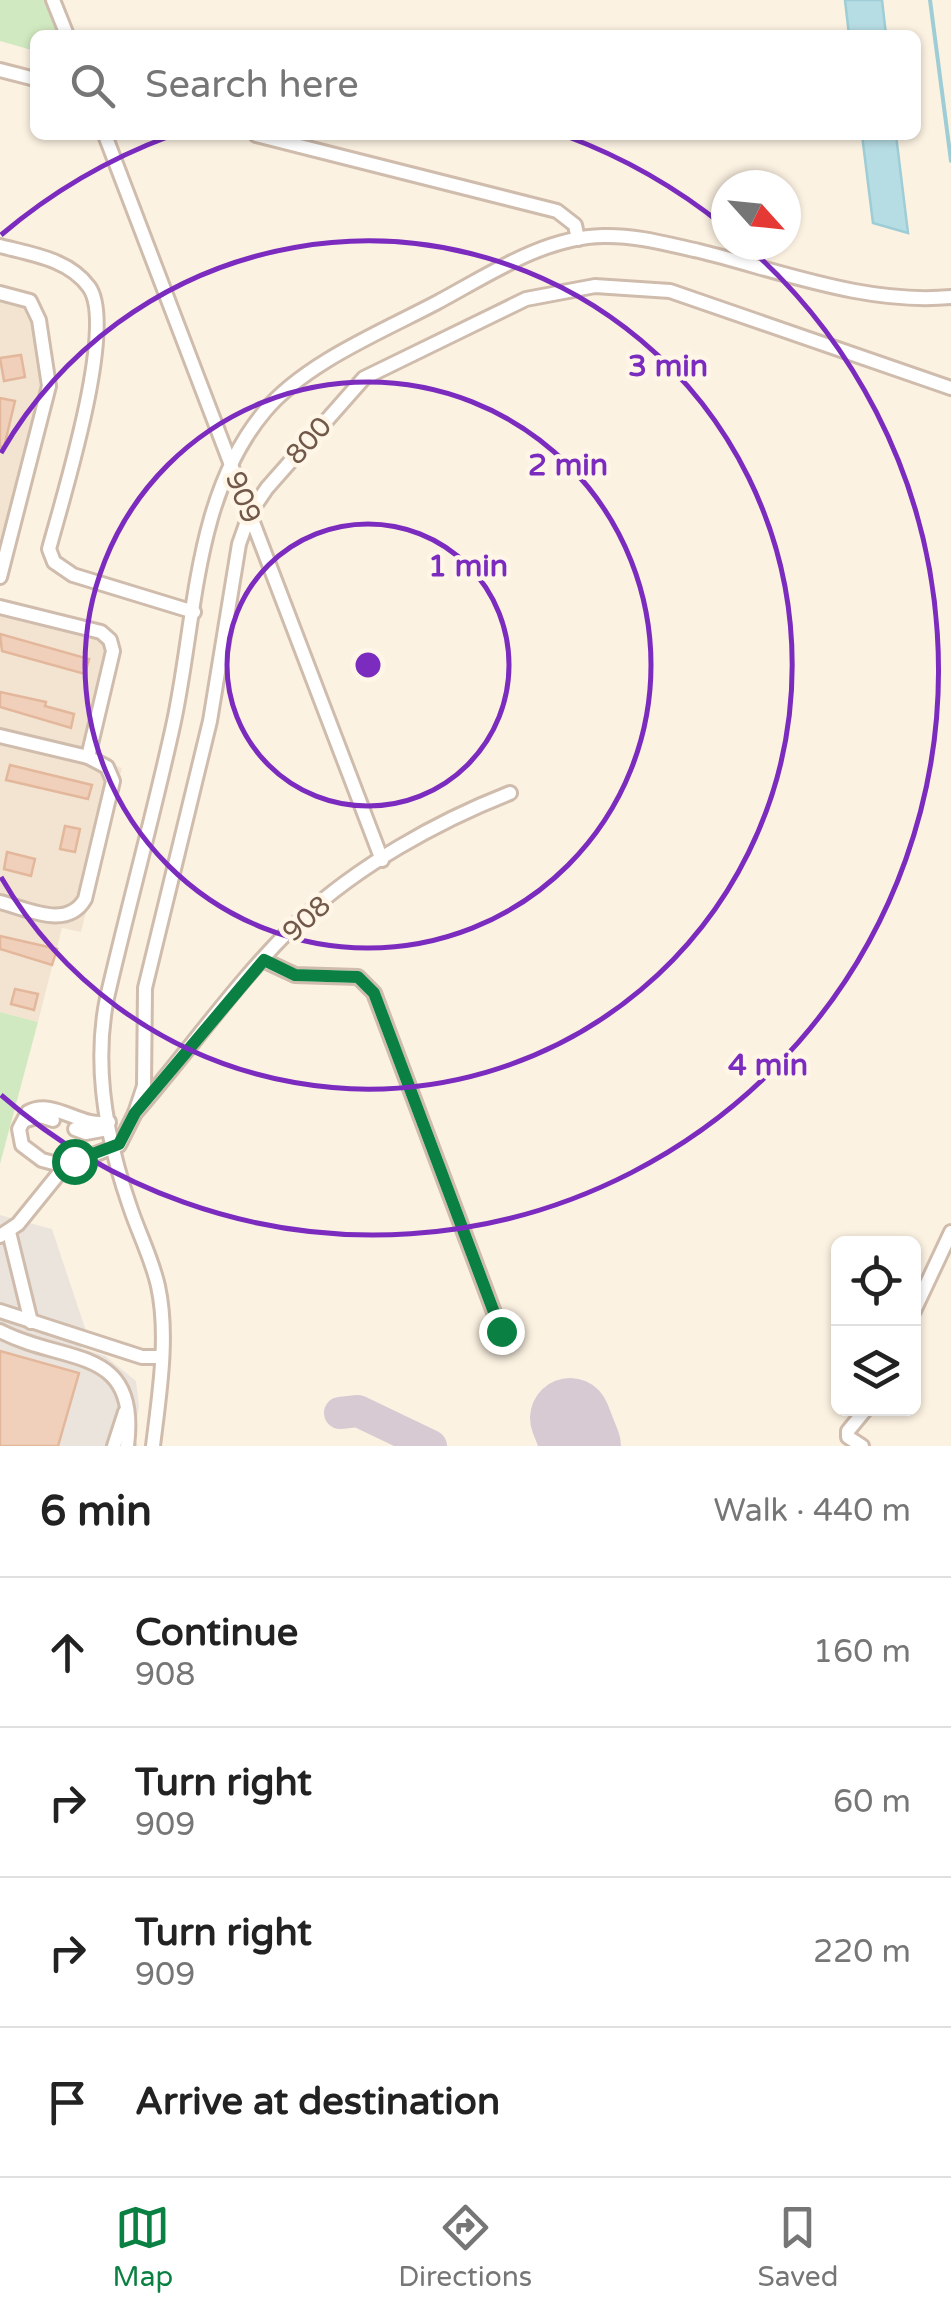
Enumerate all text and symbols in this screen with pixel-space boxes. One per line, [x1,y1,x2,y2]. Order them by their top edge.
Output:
search box [30,30,921,140]
icon: search [65,58,120,113]
text: Search here [145,62,359,108]
north arrow [711,170,801,260]
text: 3 min [628,348,708,385]
street label: 800 [278,410,339,472]
text: 2 min [528,447,608,484]
street label: 909 [218,467,268,528]
text: 1 min [428,548,508,585]
centre of rings [350,647,386,683]
street label: 908 [276,888,338,949]
text: 4 min [728,1047,808,1084]
route start [52,1139,98,1185]
map controls [831,1236,921,1416]
button: locate [831,1236,921,1326]
route end [479,1309,525,1355]
button: layers [831,1326,921,1416]
text: 6 min [40,1486,152,1537]
text: Walk · 440 m [714,1492,911,1530]
text: Continue [135,1610,298,1656]
icon: ahead [40,1625,95,1680]
text: 160 m [813,1633,911,1671]
text: 908 [135,1656,195,1694]
text: Turn right [135,1760,312,1806]
icon: right [40,1775,95,1830]
text: 60 m [833,1783,911,1821]
text: 909 [135,1806,195,1844]
text: Turn right [135,1910,312,1956]
icon: right [40,1925,95,1980]
text: 220 m [813,1933,911,1971]
text: 909 [135,1956,195,1994]
icon: arrive [40,2075,95,2130]
text: Arrive at destination [135,2079,500,2125]
tab: Map [113,2200,173,2294]
tab: Directions [398,2200,532,2294]
tab: Saved [757,2200,838,2294]

